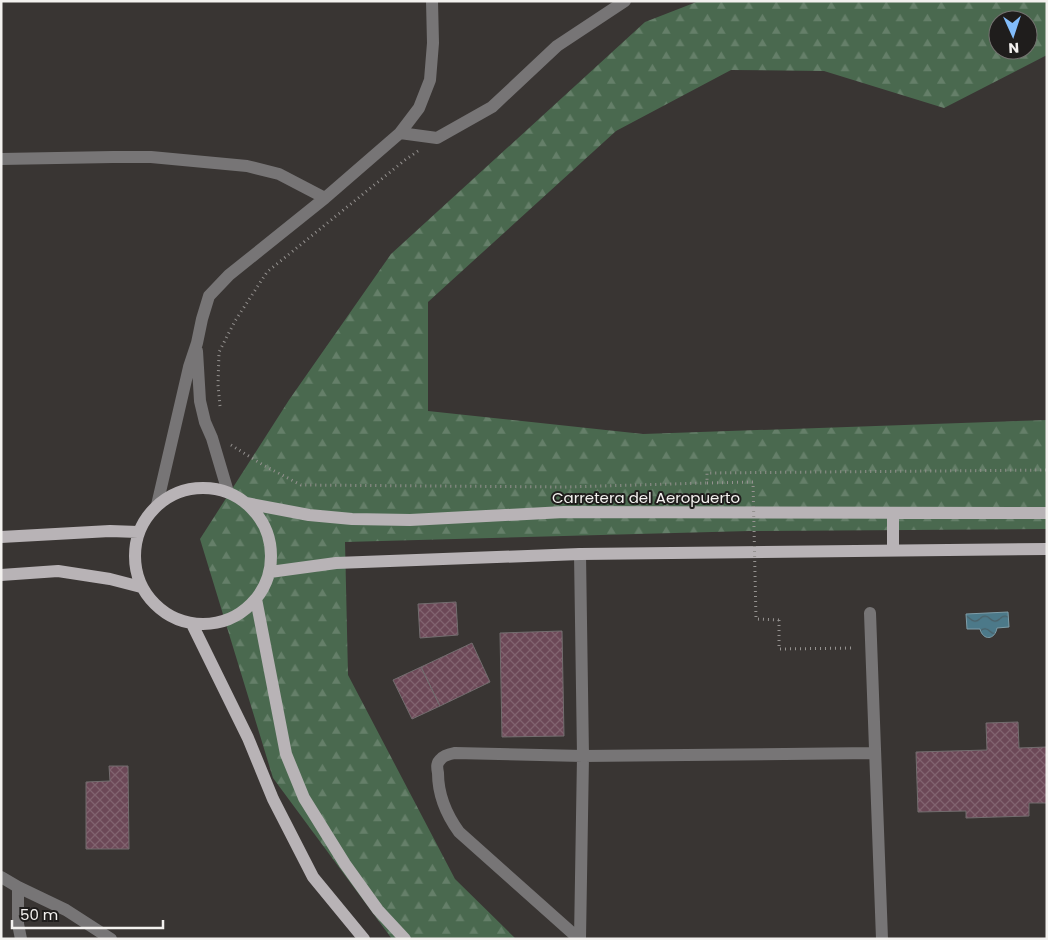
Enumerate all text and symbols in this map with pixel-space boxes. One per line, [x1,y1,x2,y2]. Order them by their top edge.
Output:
north arrow [988,10,1038,60]
text: N [1008,38,1019,58]
street label: Carretera del Aeropuerto [552,487,740,508]
scale bar [12,898,164,930]
text: 50 m [20,904,58,925]

